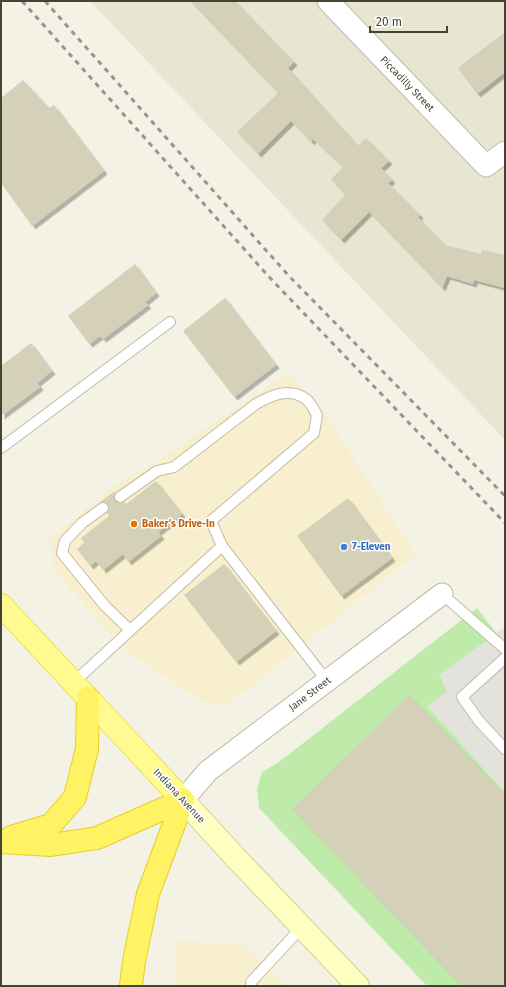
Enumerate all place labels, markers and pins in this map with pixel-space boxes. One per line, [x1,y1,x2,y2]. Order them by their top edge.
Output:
place label: Baker's Drive-In [142,518,215,530]
marker: Baker's Drive-In [129,519,139,529]
place label: 7-Eleven [352,541,391,553]
marker: 7-Eleven [339,542,349,552]

